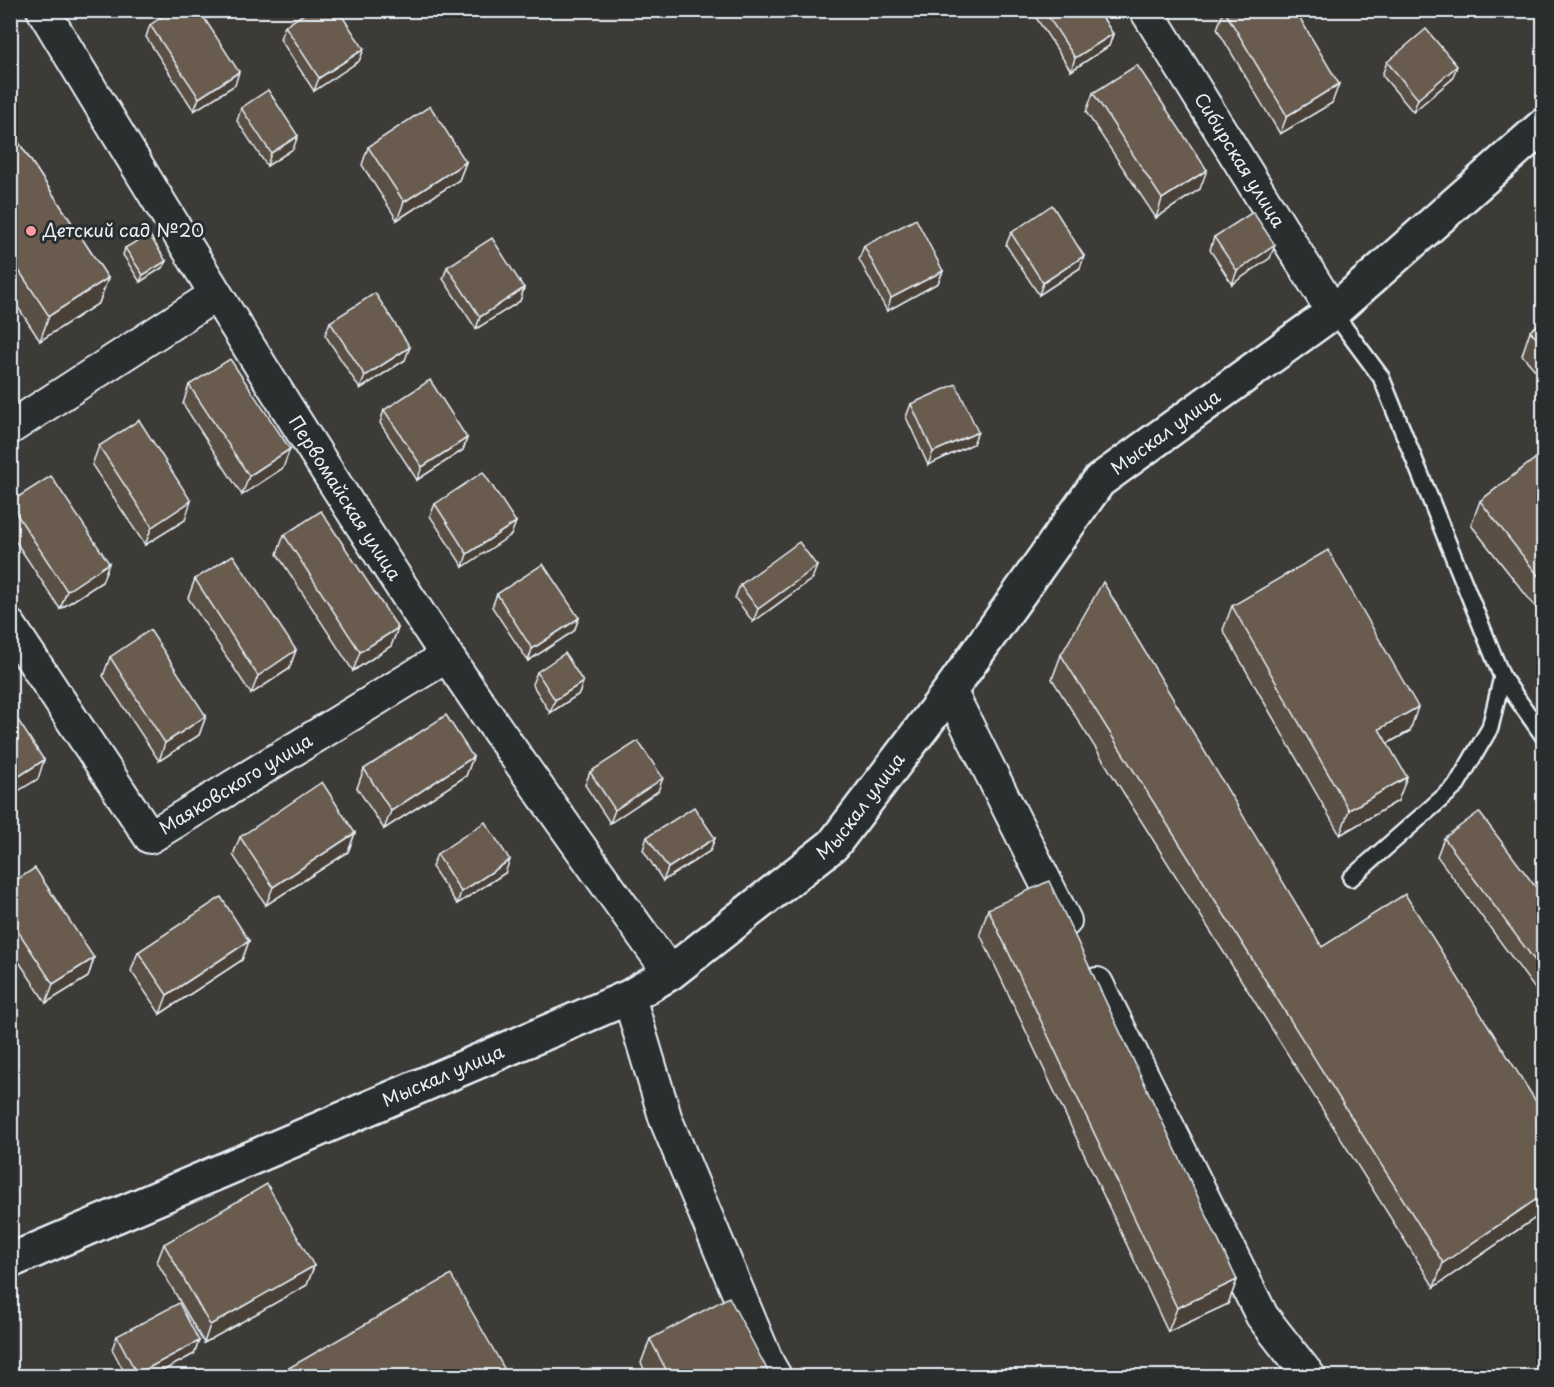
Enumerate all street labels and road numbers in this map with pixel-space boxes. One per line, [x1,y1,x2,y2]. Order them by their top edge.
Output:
street label: Сибирская улица [1188,87,1293,233]
street label: Мыскал улица [1104,382,1226,481]
street label: Первомайская улица [283,410,409,586]
street label: Маяковского улица [153,726,318,840]
street label: Мыскал улица [810,746,911,865]
street label: Мыскал улица [378,1037,508,1113]

